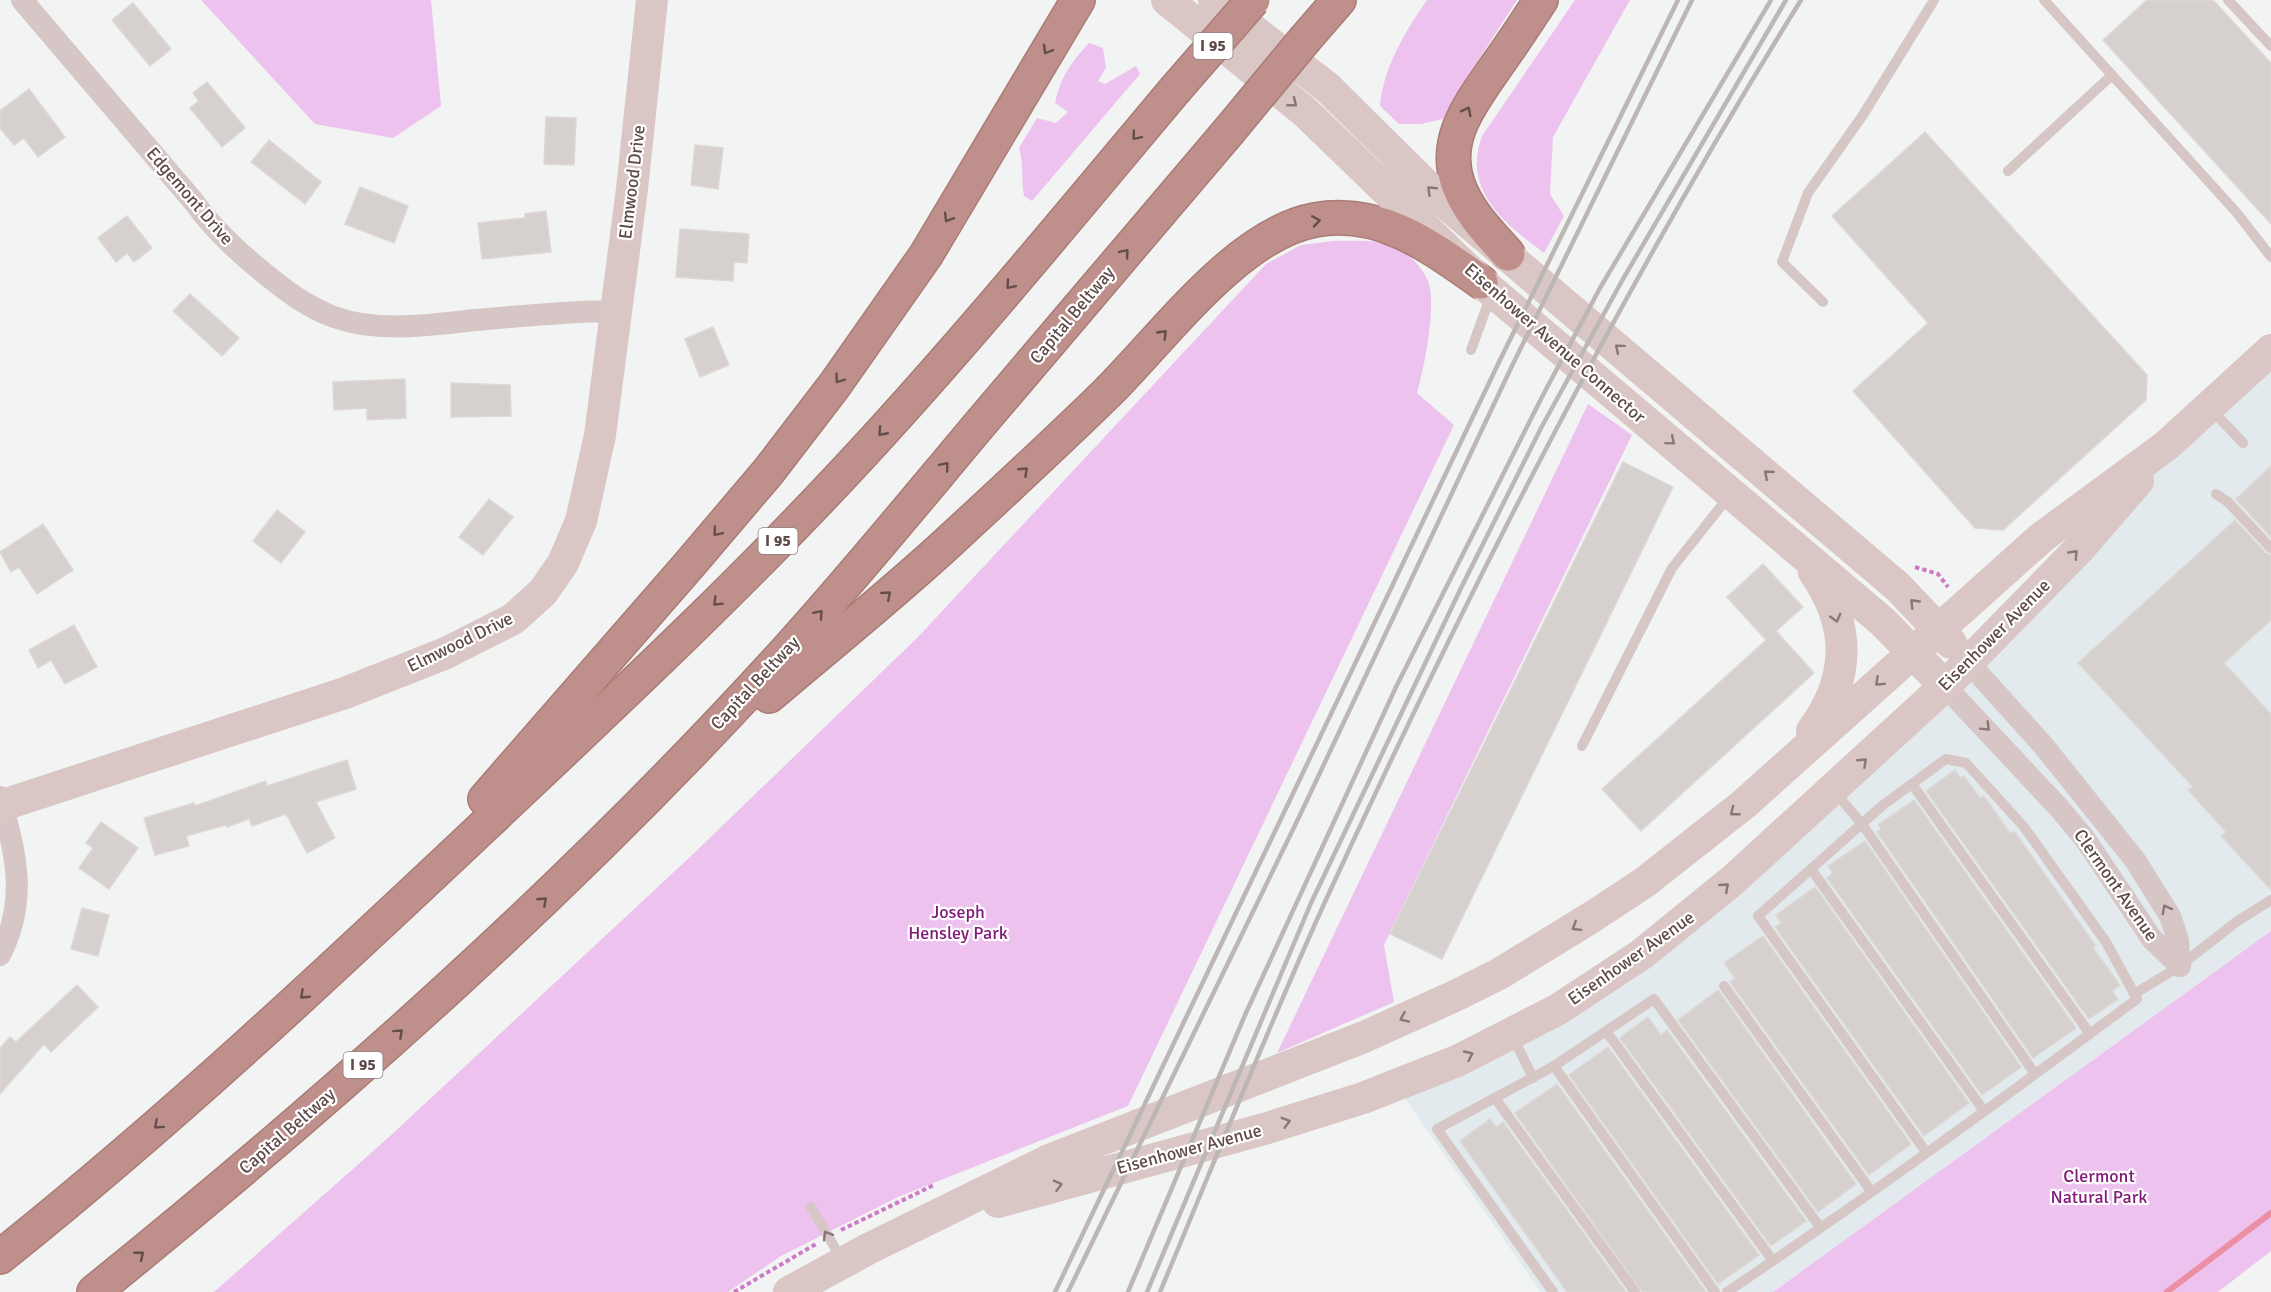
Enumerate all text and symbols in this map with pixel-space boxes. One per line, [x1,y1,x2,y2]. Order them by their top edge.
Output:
road number: I 95 [1194,33,1232,59]
one-way arrow [1043,44,1055,54]
one-way arrow [1287,96,1298,107]
one-way arrow [1460,107,1471,117]
street label: Elmwood Drive [614,124,650,240]
one-way arrow [1133,129,1144,140]
street label: Edgemont Drive [142,143,238,249]
one-way arrow [1427,186,1438,197]
one-way arrow [944,212,955,222]
one-way arrow [1312,215,1321,227]
one-way arrow [1118,249,1129,260]
street label: Eisenhower Avenue Connector [1460,258,1650,428]
street label: Capital Beltway [1025,261,1119,368]
one-way arrow [1006,278,1017,289]
one-way arrow [1156,331,1167,341]
one-way arrow [1615,345,1626,356]
one-way arrow [835,373,846,384]
one-way arrow [878,425,889,436]
one-way arrow [1664,434,1675,445]
one-way arrow [938,462,949,473]
one-way arrow [1017,467,1028,478]
one-way arrow [1764,471,1775,482]
one-way arrow [714,525,725,536]
road number: I 95 [758,528,798,554]
one-way arrow [2066,550,2077,561]
street label: Eisenhower Avenue [1933,574,2055,696]
one-way arrow [880,591,891,602]
one-way arrow [714,595,725,606]
one-way arrow [1910,600,1921,610]
street label: Elmwood Drive [404,607,516,677]
one-way arrow [811,610,822,621]
one-way arrow [1829,613,1842,623]
street label: Capital Beltway [706,631,804,735]
one-way arrow [1876,675,1887,686]
one-way arrow [1978,720,1989,731]
one-way arrow [1856,758,1866,769]
one-way arrow [1730,805,1741,816]
street label: Clermont Avenue [2069,825,2163,945]
one-way arrow [1718,883,1729,894]
one-way arrow [535,897,546,908]
park label: Joseph Hensley Park [908,901,1008,944]
one-way arrow [2162,905,2173,916]
street label: Eisenhower Avenue [1563,906,1699,1010]
one-way arrow [1572,920,1583,931]
one-way arrow [300,988,311,999]
one-way arrow [1400,1011,1411,1023]
one-way arrow [393,1029,403,1040]
one-way arrow [1463,1051,1474,1063]
road number: I 95 [344,1052,382,1078]
street label: Capital Beltway [234,1083,340,1179]
one-way arrow [1280,1117,1291,1129]
one-way arrow [154,1118,165,1129]
street label: Eisenhower Avenue [1114,1119,1264,1179]
park label: Clermont Natural Park [2051,1165,2147,1208]
one-way arrow [1052,1180,1063,1192]
one-way arrow [823,1231,834,1241]
one-way arrow [133,1252,144,1263]

